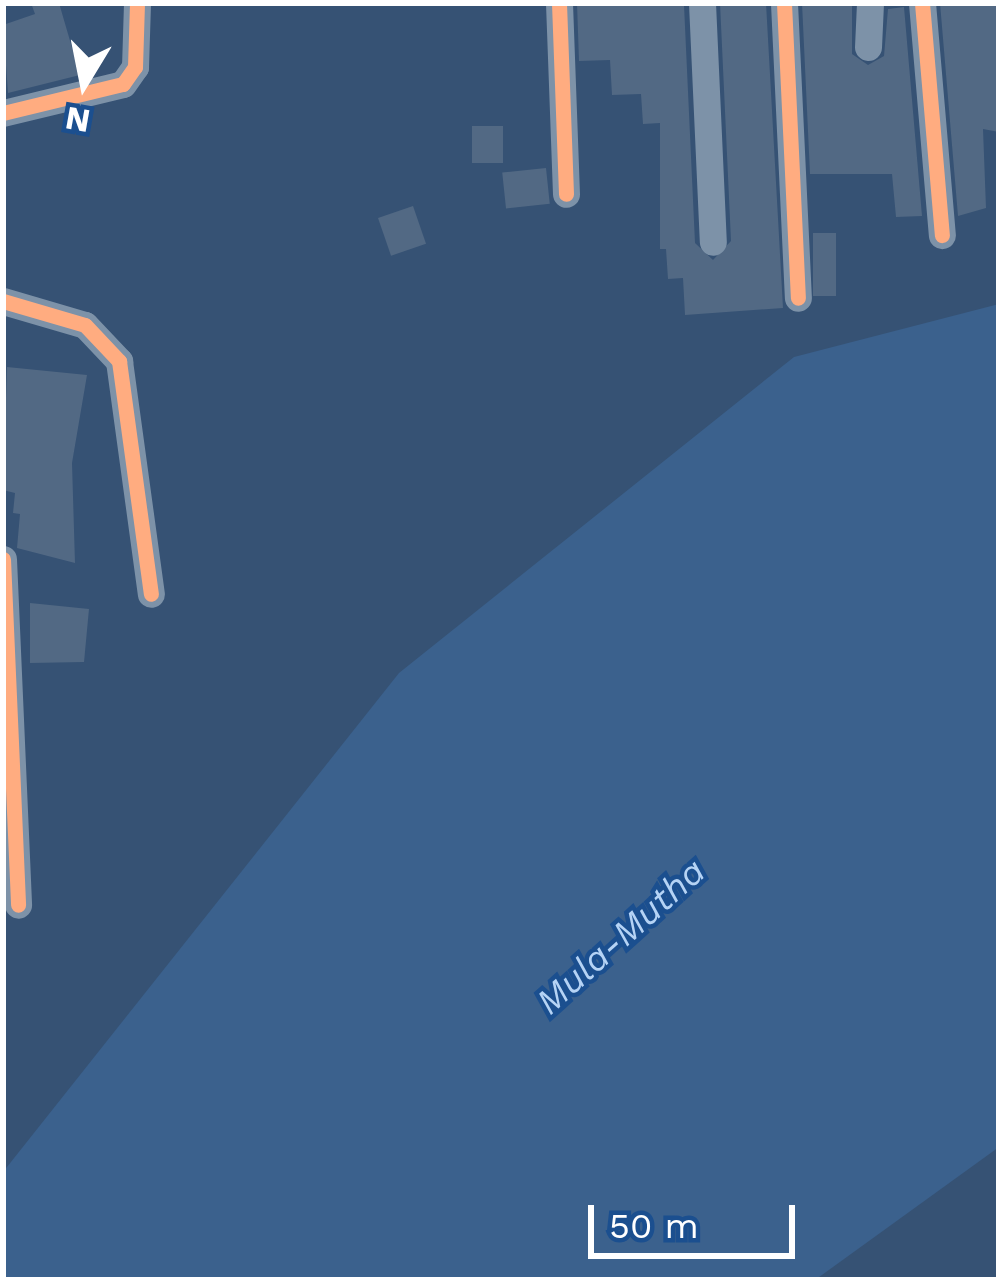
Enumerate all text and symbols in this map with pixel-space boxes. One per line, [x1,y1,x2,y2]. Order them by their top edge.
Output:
north arrow [24,24,144,144]
text: N [62,99,93,141]
water label: Mula-Mutha [528,850,714,1024]
scale bar [594,1181,801,1255]
text: 50 m [609,1205,699,1247]

